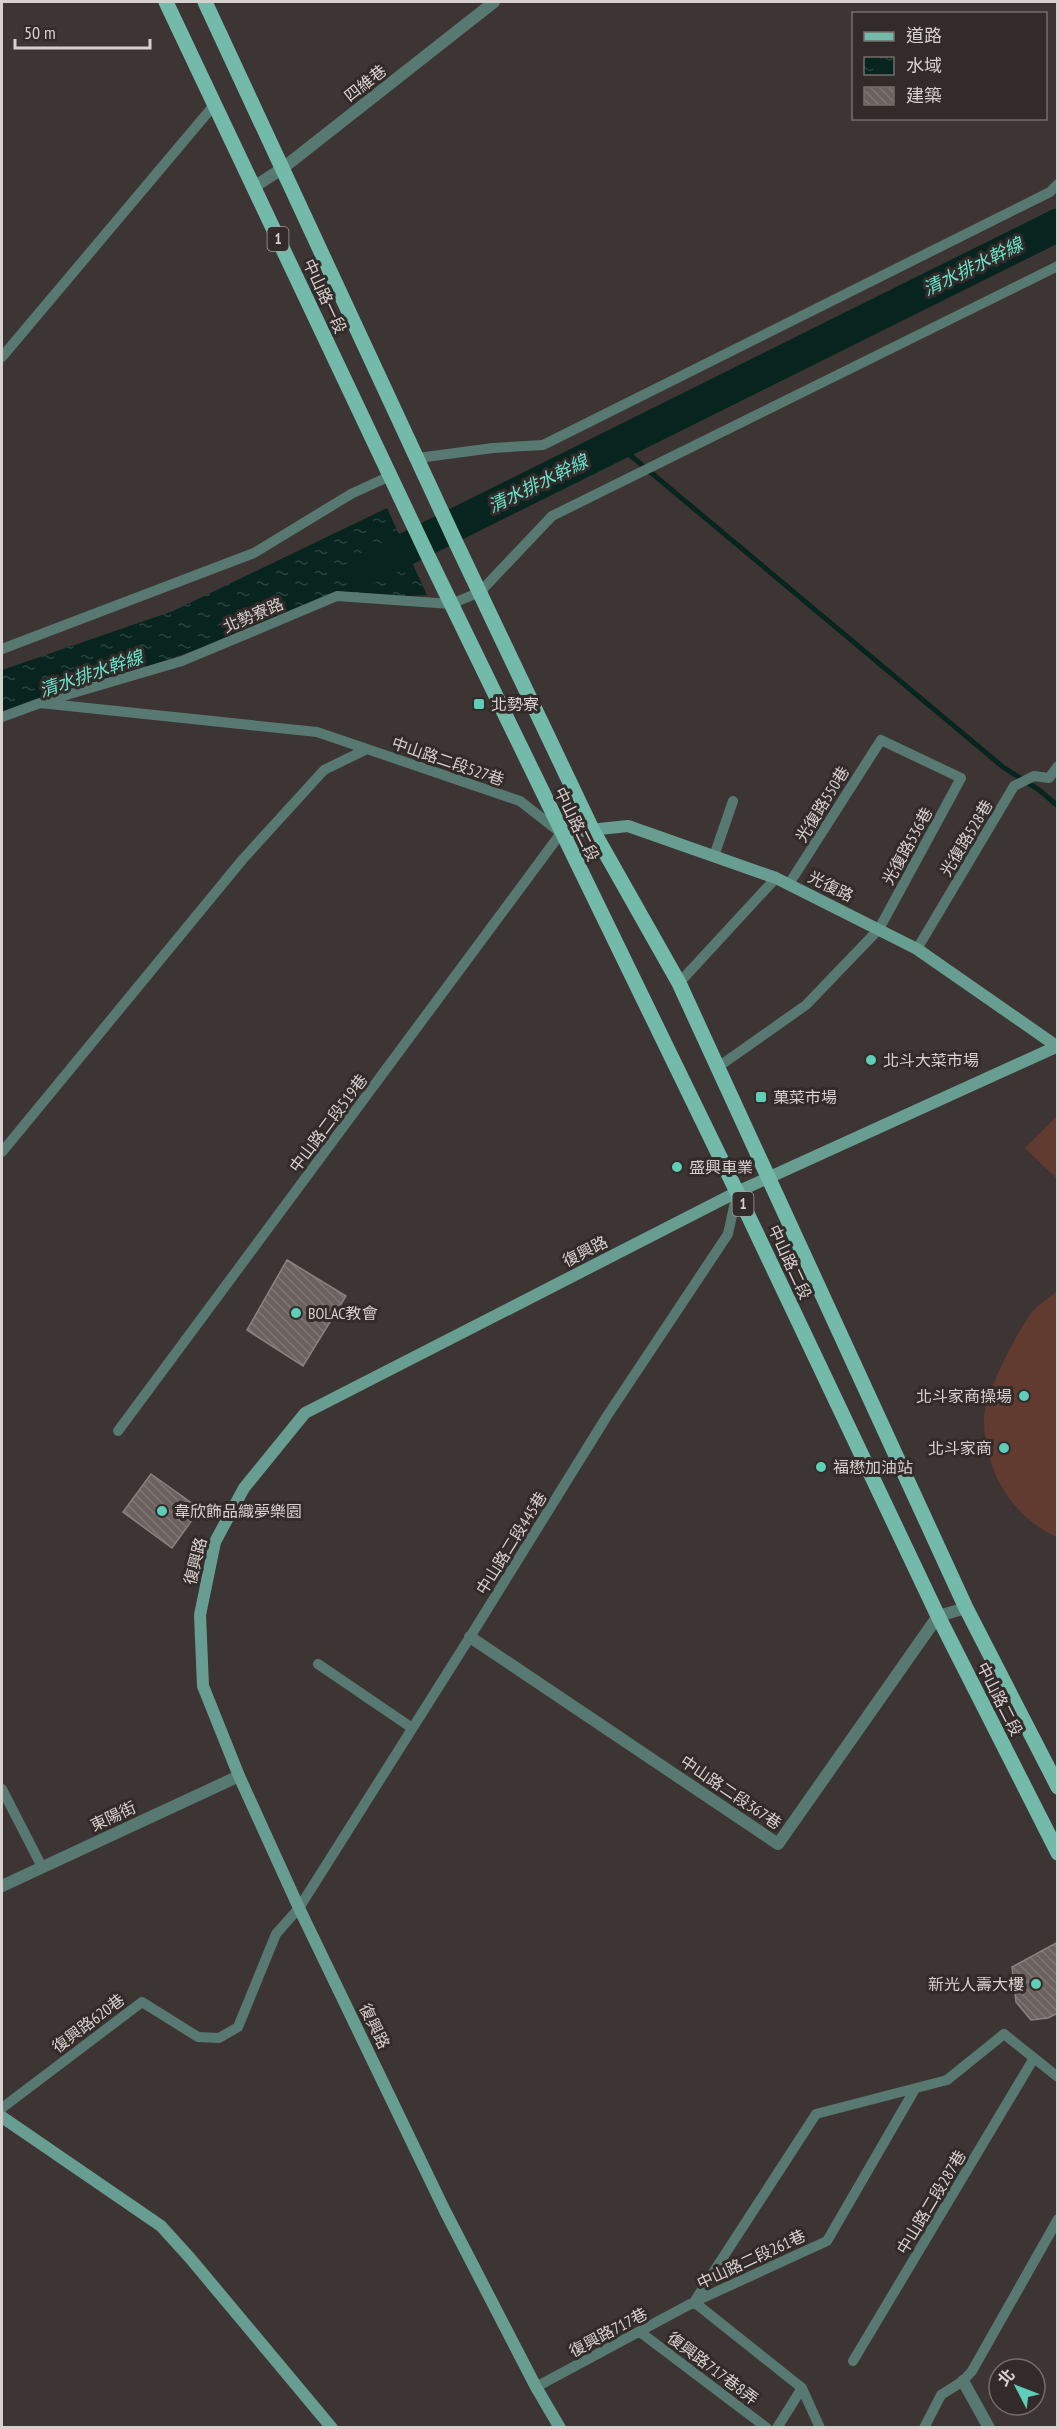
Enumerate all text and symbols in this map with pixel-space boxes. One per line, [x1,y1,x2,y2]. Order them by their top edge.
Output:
scale bar [15,12,150,50]
legend [852,12,1047,120]
text: 50 m [24,21,56,44]
text: 道路 [906,24,942,47]
text: 水域 [906,54,942,77]
street label: 四維巷 [340,60,390,106]
text: 建築 [906,84,942,107]
road number: 1 [268,227,288,251]
water label: 清水排水幹線 [919,232,1028,301]
street label: 中山路一段 [299,256,351,336]
water label: 清水排水幹線 [484,449,593,518]
street label: 北勢寮路 [220,593,286,637]
water label: 清水排水幹線 [36,644,148,702]
place label: 北勢寮 [491,694,539,714]
marker: 北勢寮 [472,697,486,711]
street label: 中山路二段527巷 [389,732,507,790]
street label: 光復路550巷 [791,762,853,846]
street label: 中山路二段 [550,784,604,864]
street label: 光復路528巷 [935,796,997,880]
street label: 光復路536巷 [878,804,936,888]
street label: 光復路 [805,866,857,906]
place label: 北斗大菜市場 [883,1050,979,1070]
marker: 北斗大菜市場 [864,1053,878,1067]
street label: 中山路二段519巷 [285,1070,371,1176]
place label: 菓菜市場 [773,1087,837,1107]
marker: 菓菜市場 [754,1090,768,1104]
place label: 盛興車業 [689,1157,753,1177]
marker: 盛興車業 [670,1160,684,1174]
road number: 1 [732,1192,754,1216]
street label: 中山路二段 [764,1222,816,1302]
street label: 復興路 [559,1231,611,1271]
place label: BOLAC教會 [308,1303,378,1323]
marker: BOLAC教會 [289,1306,303,1320]
place label: 北斗家商操場 [916,1386,1012,1406]
marker: 北斗家商操場 [1017,1389,1031,1403]
place label: 北斗家商 [928,1438,992,1458]
marker: 北斗家商 [997,1441,1011,1455]
place label: 福懋加油站 [833,1457,913,1477]
marker: 福懋加油站 [814,1460,828,1474]
street label: 中山路二段445巷 [471,1488,551,1598]
place label: 韋欣飾品織夢樂園 [174,1501,302,1521]
marker: 韋欣飾品織夢樂園 [155,1504,169,1518]
street label: 復興路 [179,1535,211,1587]
street label: 中山路二段 [973,1659,1027,1739]
street label: 中山路二段367巷 [677,1751,785,1833]
street label: 東陽街 [87,1797,139,1835]
place label: 新光人壽大樓 [928,1974,1024,1994]
marker: 新光人壽大樓 [1029,1977,1043,1991]
street label: 復興路620巷 [48,1989,128,2057]
street label: 復興路 [355,2000,395,2052]
street label: 中山路二段287巷 [892,2146,970,2258]
street label: 中山路二段261巷 [693,2225,809,2293]
street label: 復興路717巷 [566,2303,650,2361]
street label: 復興路717巷8弄 [664,2327,762,2409]
north arrow [987,2357,1047,2417]
text: 北 [993,2364,1019,2390]

